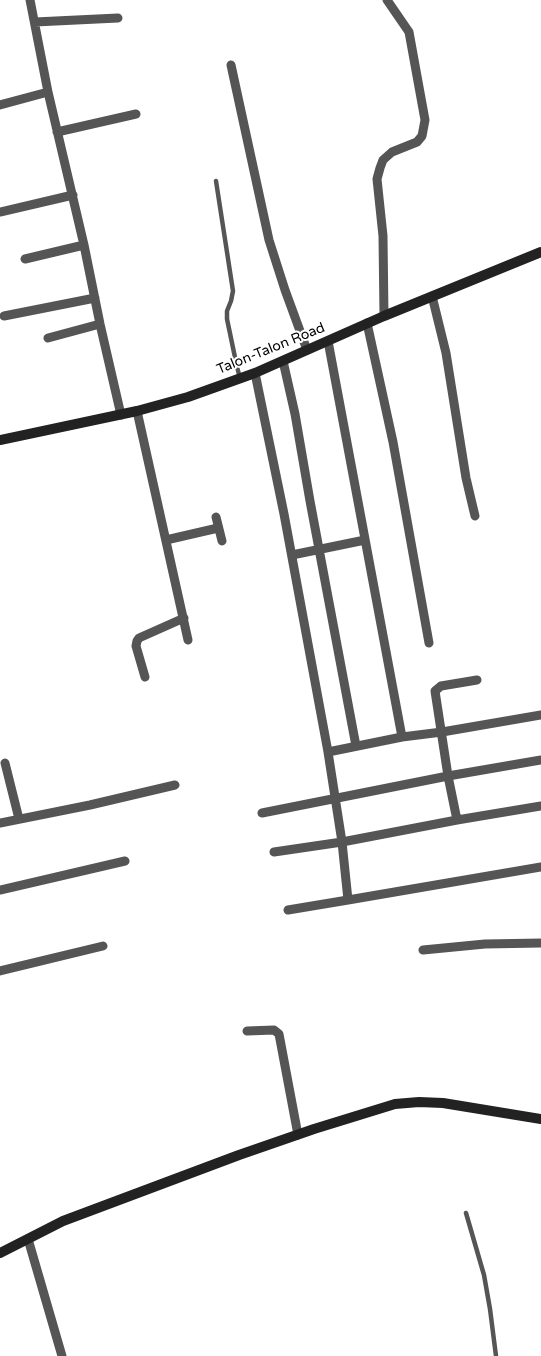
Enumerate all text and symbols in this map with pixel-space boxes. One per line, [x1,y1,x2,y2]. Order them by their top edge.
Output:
street label: Talon-Talon Road [214,320,328,378]

